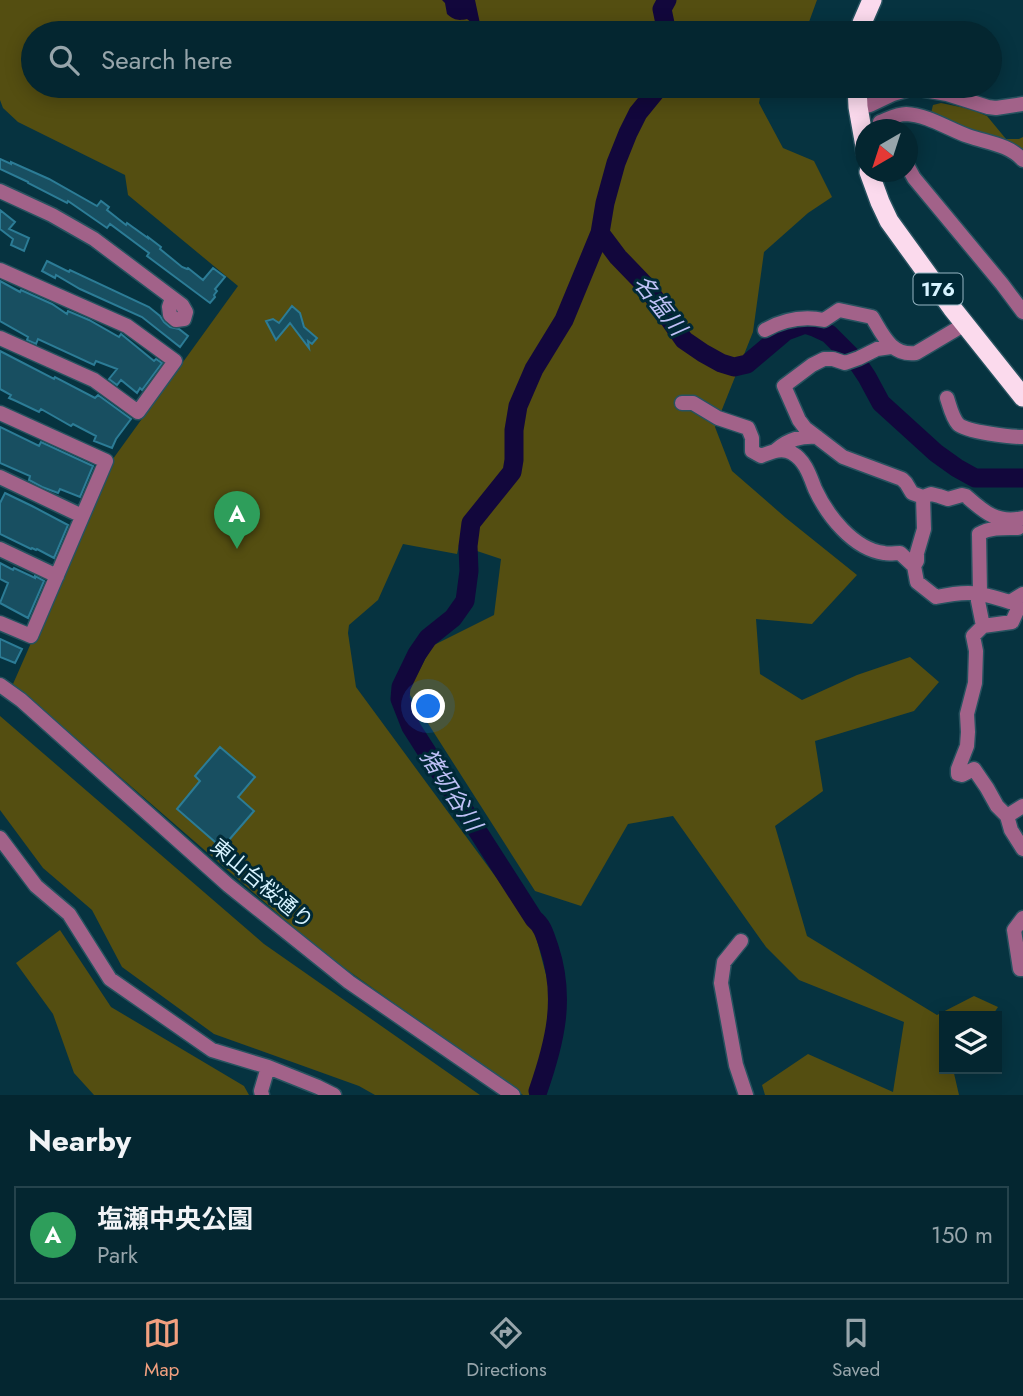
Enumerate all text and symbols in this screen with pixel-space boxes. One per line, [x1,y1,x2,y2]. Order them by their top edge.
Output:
search box [21,21,1002,98]
icon: search [45,41,83,79]
text: Search here [101,41,233,79]
north arrow [855,119,918,182]
water label: 名塩川 [625,267,696,345]
road number: 176 [914,274,962,304]
pin: A [214,491,260,549]
your location [411,689,445,723]
water label: 猪切谷川 [412,742,492,840]
street label: 東山台桜通り [204,832,320,936]
map controls [939,1011,1002,1074]
button: layers [939,1011,1002,1074]
text: Nearby [28,1119,131,1162]
text: 塩瀬中央公園 [97,1200,253,1238]
text: A [45,1218,61,1252]
text: 150 m [931,1218,993,1252]
text: Park [97,1238,138,1272]
tab: Map [143,1314,181,1383]
tab: Directions [466,1314,547,1383]
tab: Saved [832,1314,880,1383]

